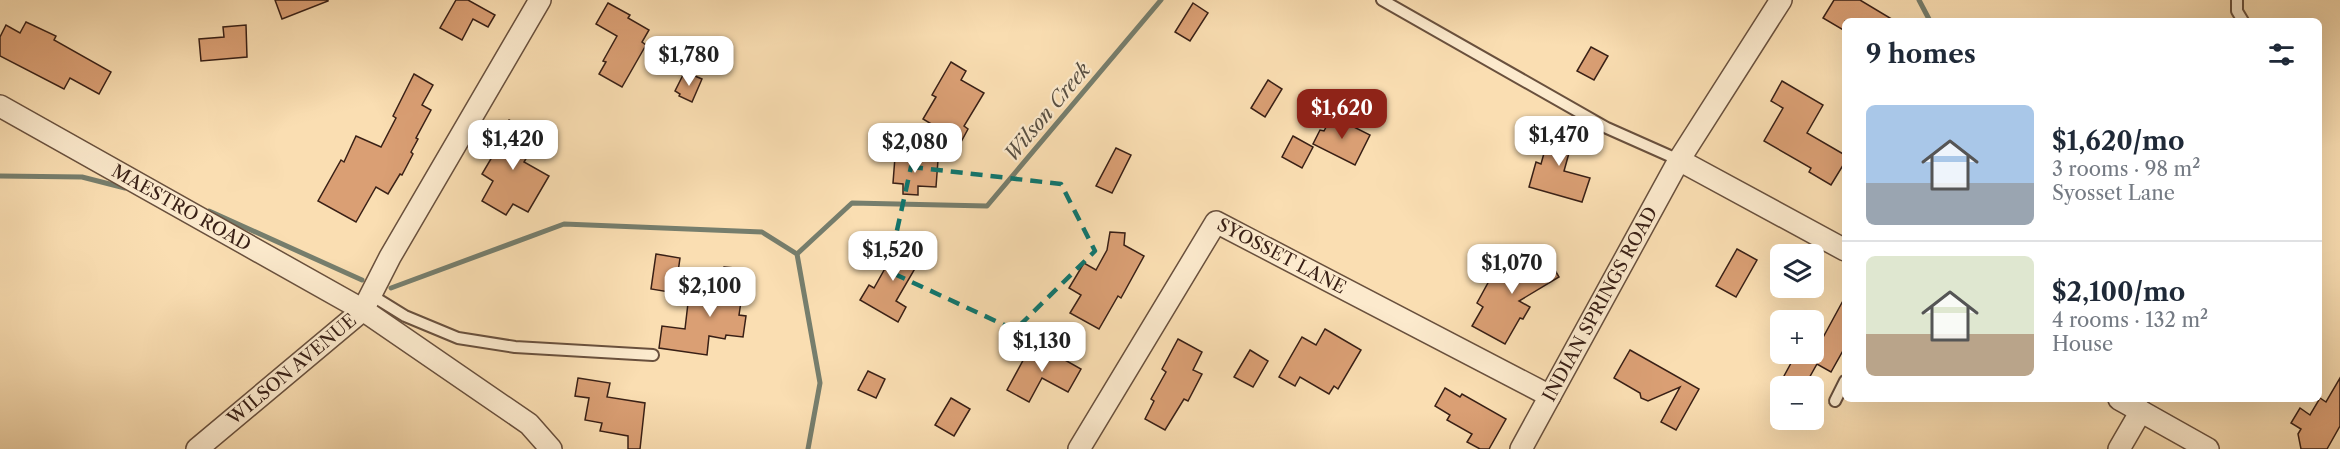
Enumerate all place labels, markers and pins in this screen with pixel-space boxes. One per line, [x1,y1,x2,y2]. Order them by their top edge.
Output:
pin: $1,780 [640,36,738,87]
pin: $1,620 [1293,89,1391,140]
pin: $1,470 [1510,116,1608,167]
pin: $1,420 [464,120,562,171]
pin: $2,080 [866,123,964,174]
pin: $1,520 [844,231,942,282]
pin: $1,070 [1463,244,1561,295]
pin: $2,100 [661,267,759,318]
pin: $1,130 [993,322,1091,373]

